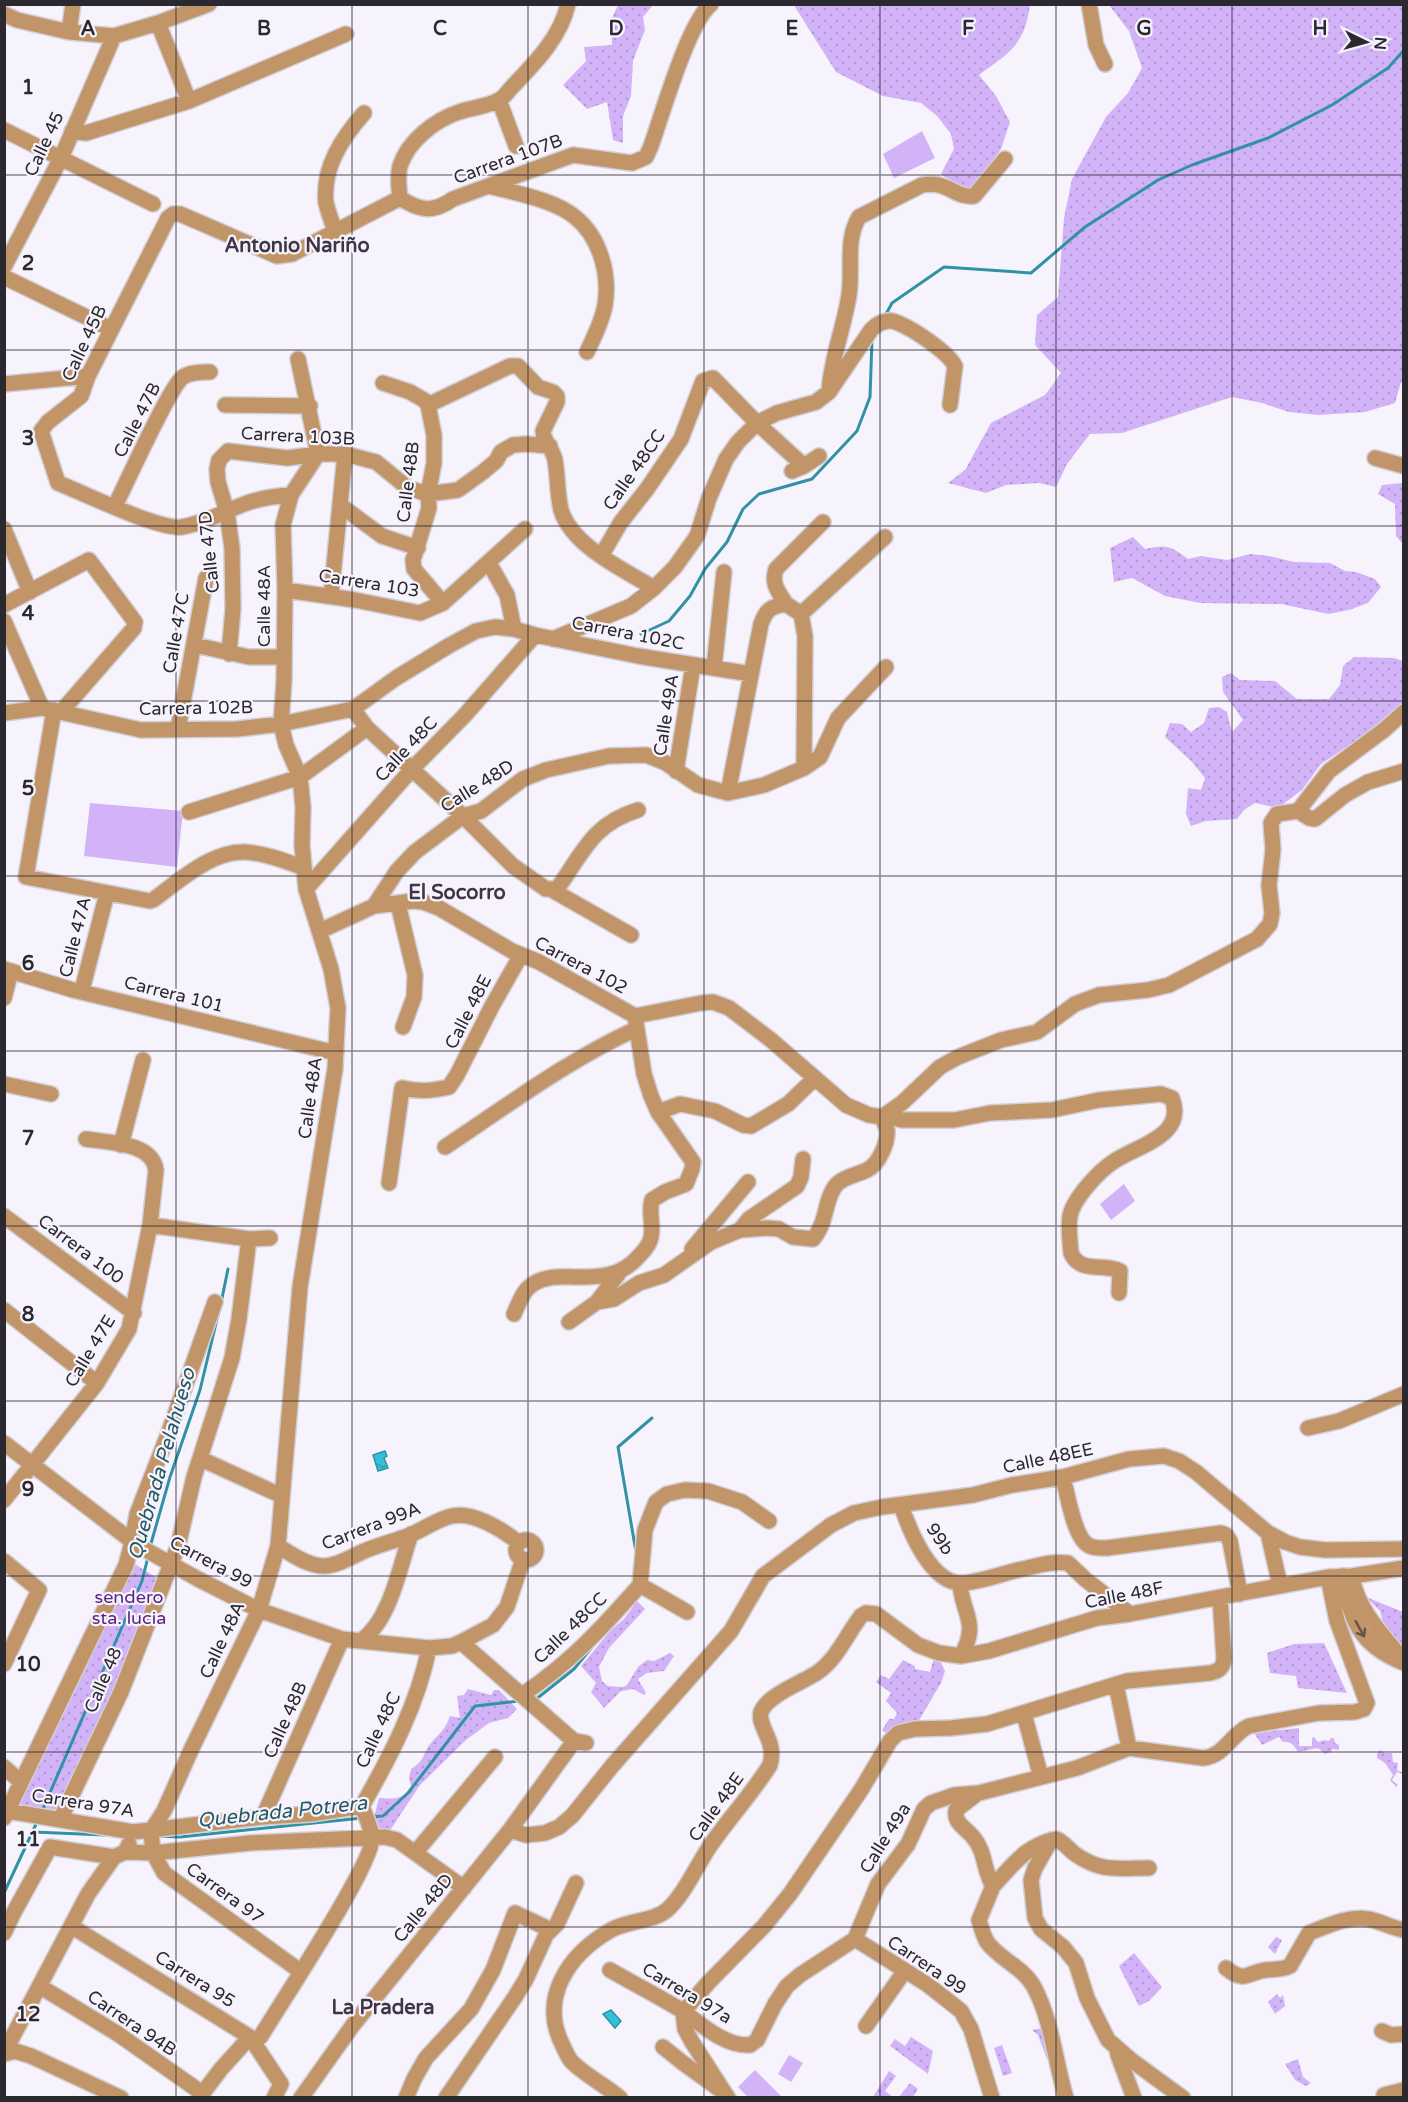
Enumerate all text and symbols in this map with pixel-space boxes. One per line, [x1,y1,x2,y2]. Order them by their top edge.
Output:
north arrow [1336,12,1396,72]
text: A [81,17,96,41]
text: B [257,17,271,41]
text: C [433,17,447,41]
text: D [608,17,624,41]
text: E [786,17,799,41]
text: F [962,17,974,41]
text: G [1136,17,1152,41]
text: H [1312,17,1328,41]
text: N [1369,36,1390,50]
text: 1 [22,76,34,100]
street label: Calle 45 [19,108,69,180]
street label: Carrera 107B [450,129,566,189]
district label: Antonio Nariño [224,234,370,258]
text: 2 [22,252,34,276]
street label: Calle 45B [57,301,111,385]
street label: Calle 47B [109,379,165,461]
street label: Carrera 103B [240,422,356,450]
street label: Calle 48CC [598,425,670,515]
text: 3 [22,427,34,451]
street label: Calle 48B [392,440,424,524]
street label: Calle 47D [194,510,224,594]
street label: Carrera 103 [317,564,421,602]
street label: Calle 48A [253,565,275,647]
street label: Calle 47C [158,591,194,675]
text: 4 [22,602,35,626]
street label: Carrera 102C [570,611,686,655]
street label: Calle 49A [649,673,683,757]
street label: Carrera 102B [139,696,253,720]
street label: Calle 48C [370,712,442,786]
street label: Calle 48D [436,755,518,817]
text: 5 [22,777,34,801]
district label: El Socorro [408,881,506,905]
street label: Calle 47A [54,894,96,980]
street label: Carrera 102 [531,931,631,999]
text: 6 [22,952,34,976]
street label: Carrera 101 [122,971,226,1017]
street label: Calle 48E [440,971,496,1053]
street label: Calle 48A [293,1056,327,1140]
text: 7 [22,1127,34,1151]
street label: Carrera 100 [34,1210,128,1288]
text: 8 [22,1303,34,1327]
street label: Calle 47E [60,1311,120,1391]
water label: Quebrada Pelahueso [123,1365,201,1563]
street label: Calle 48EE [1001,1438,1095,1478]
text: 9 [22,1478,34,1502]
street label: Carrera 99A [318,1497,424,1555]
street label: 99b [921,1519,959,1559]
street label: Carrera 99 [166,1531,256,1593]
street label: Calle 48F [1083,1577,1165,1613]
park label: sendero sta. lucia [92,1586,166,1629]
street label: Calle 48CC [529,1588,611,1668]
street label: Calle 48A [195,1598,249,1682]
one-way arrow [1355,1620,1366,1638]
street label: Calle 48 [79,1644,127,1716]
text: 10 [15,1653,41,1677]
street label: Calle 48B [258,1678,312,1762]
street label: Calle 48C [351,1688,405,1772]
street label: Calle 48E [683,1768,749,1846]
street label: Carrera 97A [30,1784,136,1822]
water label: Quebrada Potrera [196,1791,369,1833]
street label: Calle 49a [855,1799,915,1877]
text: 11 [15,1828,41,1852]
street label: Carrera 97 [182,1857,268,1929]
street label: Calle 48D [388,1869,458,1947]
street label: Carrera 99 [883,1931,971,1999]
street label: Carrera 95 [151,1946,239,2012]
street label: Carrera 97a [638,1958,736,2028]
street label: Carrera 94B [83,1985,181,2061]
district label: La Pradera [332,1996,434,2020]
text: 12 [15,2003,41,2027]

